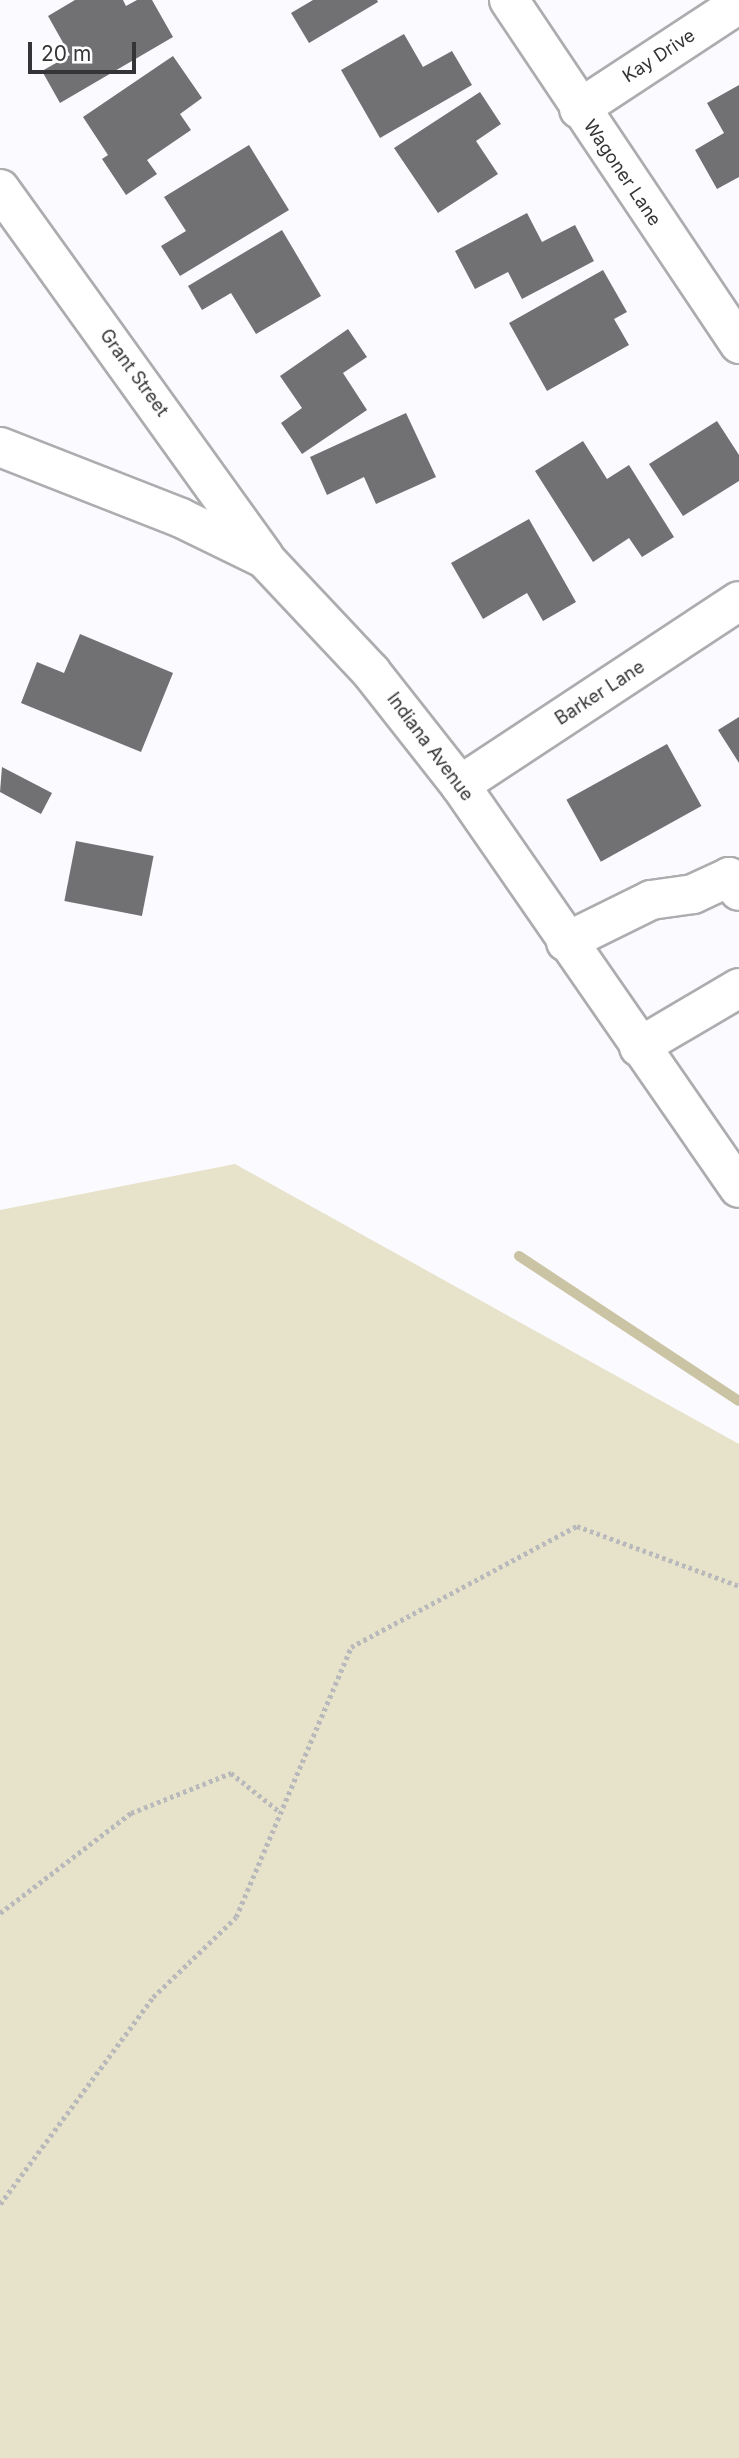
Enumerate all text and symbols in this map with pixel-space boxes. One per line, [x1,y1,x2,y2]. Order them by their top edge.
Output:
street label: Kay Drive [619,25,699,87]
scale bar [32,28,140,72]
text: 20 m [41,41,91,66]
street label: Wagoner Lane [579,116,665,230]
street label: Grant Street [95,325,173,421]
street label: Barker Lane [551,656,649,730]
street label: Indiana Avenue [382,689,478,805]

